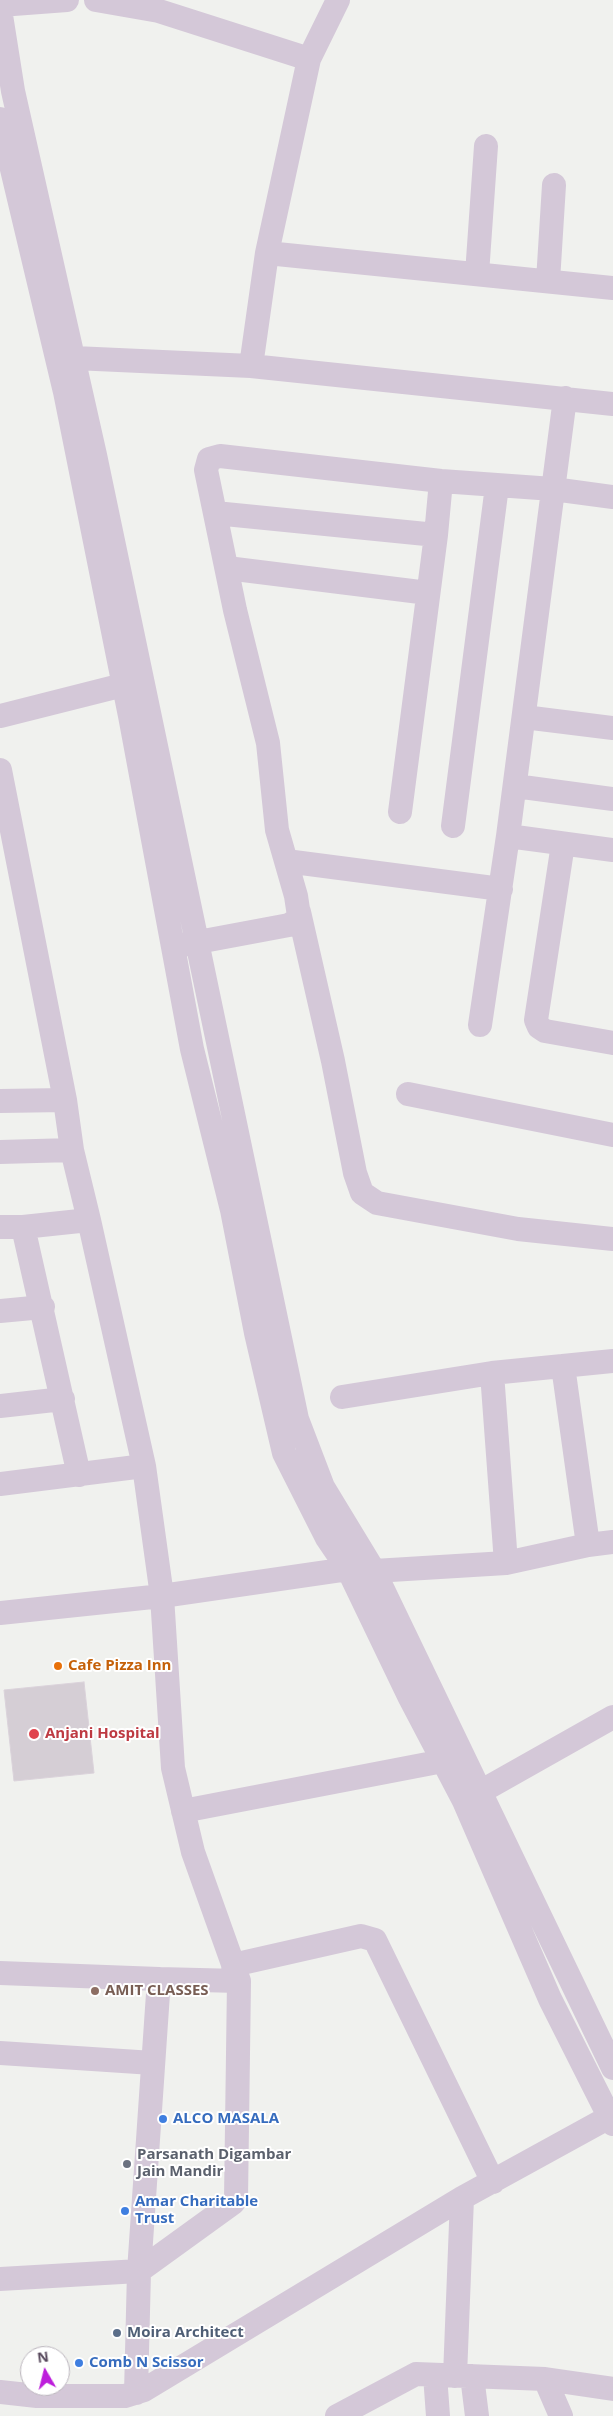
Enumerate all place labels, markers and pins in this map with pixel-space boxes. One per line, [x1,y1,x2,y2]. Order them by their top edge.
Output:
place label: Cafe Pizza Inn [68,1657,171,1675]
marker: Cafe Pizza Inn [52,1660,64,1672]
place label: Anjani Hospital [45,1725,160,1743]
marker: Anjani Hospital [27,1727,41,1741]
place label: AMIT CLASSES [105,1982,209,2000]
marker: AMIT CLASSES [89,1985,101,1997]
place label: ALCO MASALA [173,2110,279,2128]
marker: ALCO MASALA [157,2113,169,2125]
place label: Parsanath Digambar Jain Mandir [137,2146,291,2181]
marker: Parsanath Digambar Jain Mandir [121,2158,133,2170]
place label: Amar Charitable Trust [135,2193,258,2228]
marker: Amar Charitable Trust [119,2205,131,2217]
place label: Moira Architect [127,2324,244,2342]
marker: Moira Architect [111,2327,123,2339]
place label: Comb N Scissor [89,2354,204,2372]
marker: Comb N Scissor [73,2357,85,2369]

